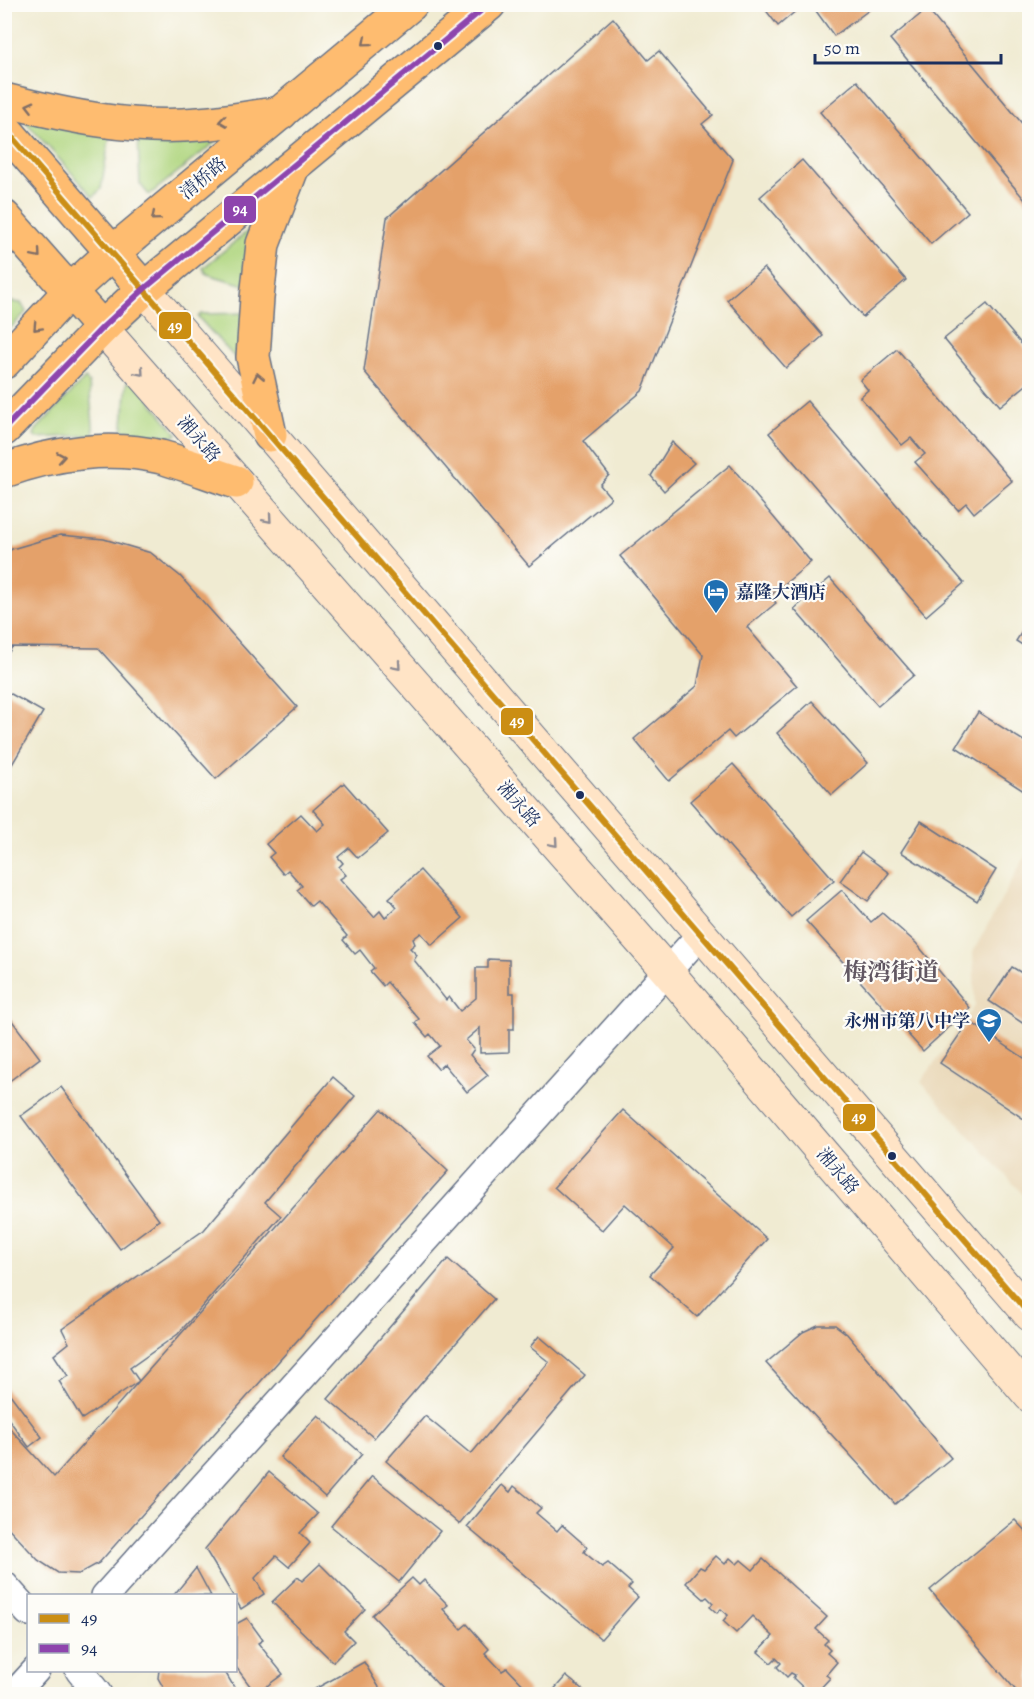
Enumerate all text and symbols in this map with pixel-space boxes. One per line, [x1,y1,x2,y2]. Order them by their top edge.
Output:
scale bar [815,27,1001,65]
one-way arrow [362,35,373,46]
text: 50 m [824,36,860,60]
unlabelled marker [432,40,444,52]
one-way arrow [25,101,35,114]
one-way arrow [218,115,228,127]
street label: 清桥路 [175,151,231,205]
line badge: 94 [223,195,257,224]
text: 94 [233,199,248,221]
one-way arrow [151,210,162,221]
one-way arrow [30,247,41,258]
line badge: 49 [158,311,192,340]
text: 49 [168,316,182,338]
one-way arrow [33,320,44,330]
one-way arrow [133,365,144,376]
one-way arrow [252,373,265,383]
street label: 湘永路 [172,411,226,467]
one-way arrow [56,451,66,464]
one-way arrow [261,512,272,523]
hotel icon: 嘉隆大酒店 [701,577,731,615]
place label: 嘉隆大酒店 [736,580,826,604]
one-way arrow [389,659,400,670]
line badge: 49 [500,707,534,736]
text: 49 [510,711,524,733]
street label: 湘永路 [492,776,546,832]
unlabelled marker [574,789,586,801]
one-way arrow [546,836,557,847]
district label: 梅湾街道 [843,956,939,988]
school or university icon: 永州市第八中学 [974,1006,1004,1044]
place label: 永州市第八中学 [844,1009,970,1033]
line badge: 49 [842,1103,876,1132]
text: 49 [852,1107,866,1129]
street label: 湘永路 [811,1143,865,1199]
unlabelled marker [886,1150,898,1162]
legend [27,1594,237,1672]
text: 49 [81,1606,97,1630]
text: 94 [81,1636,97,1660]

